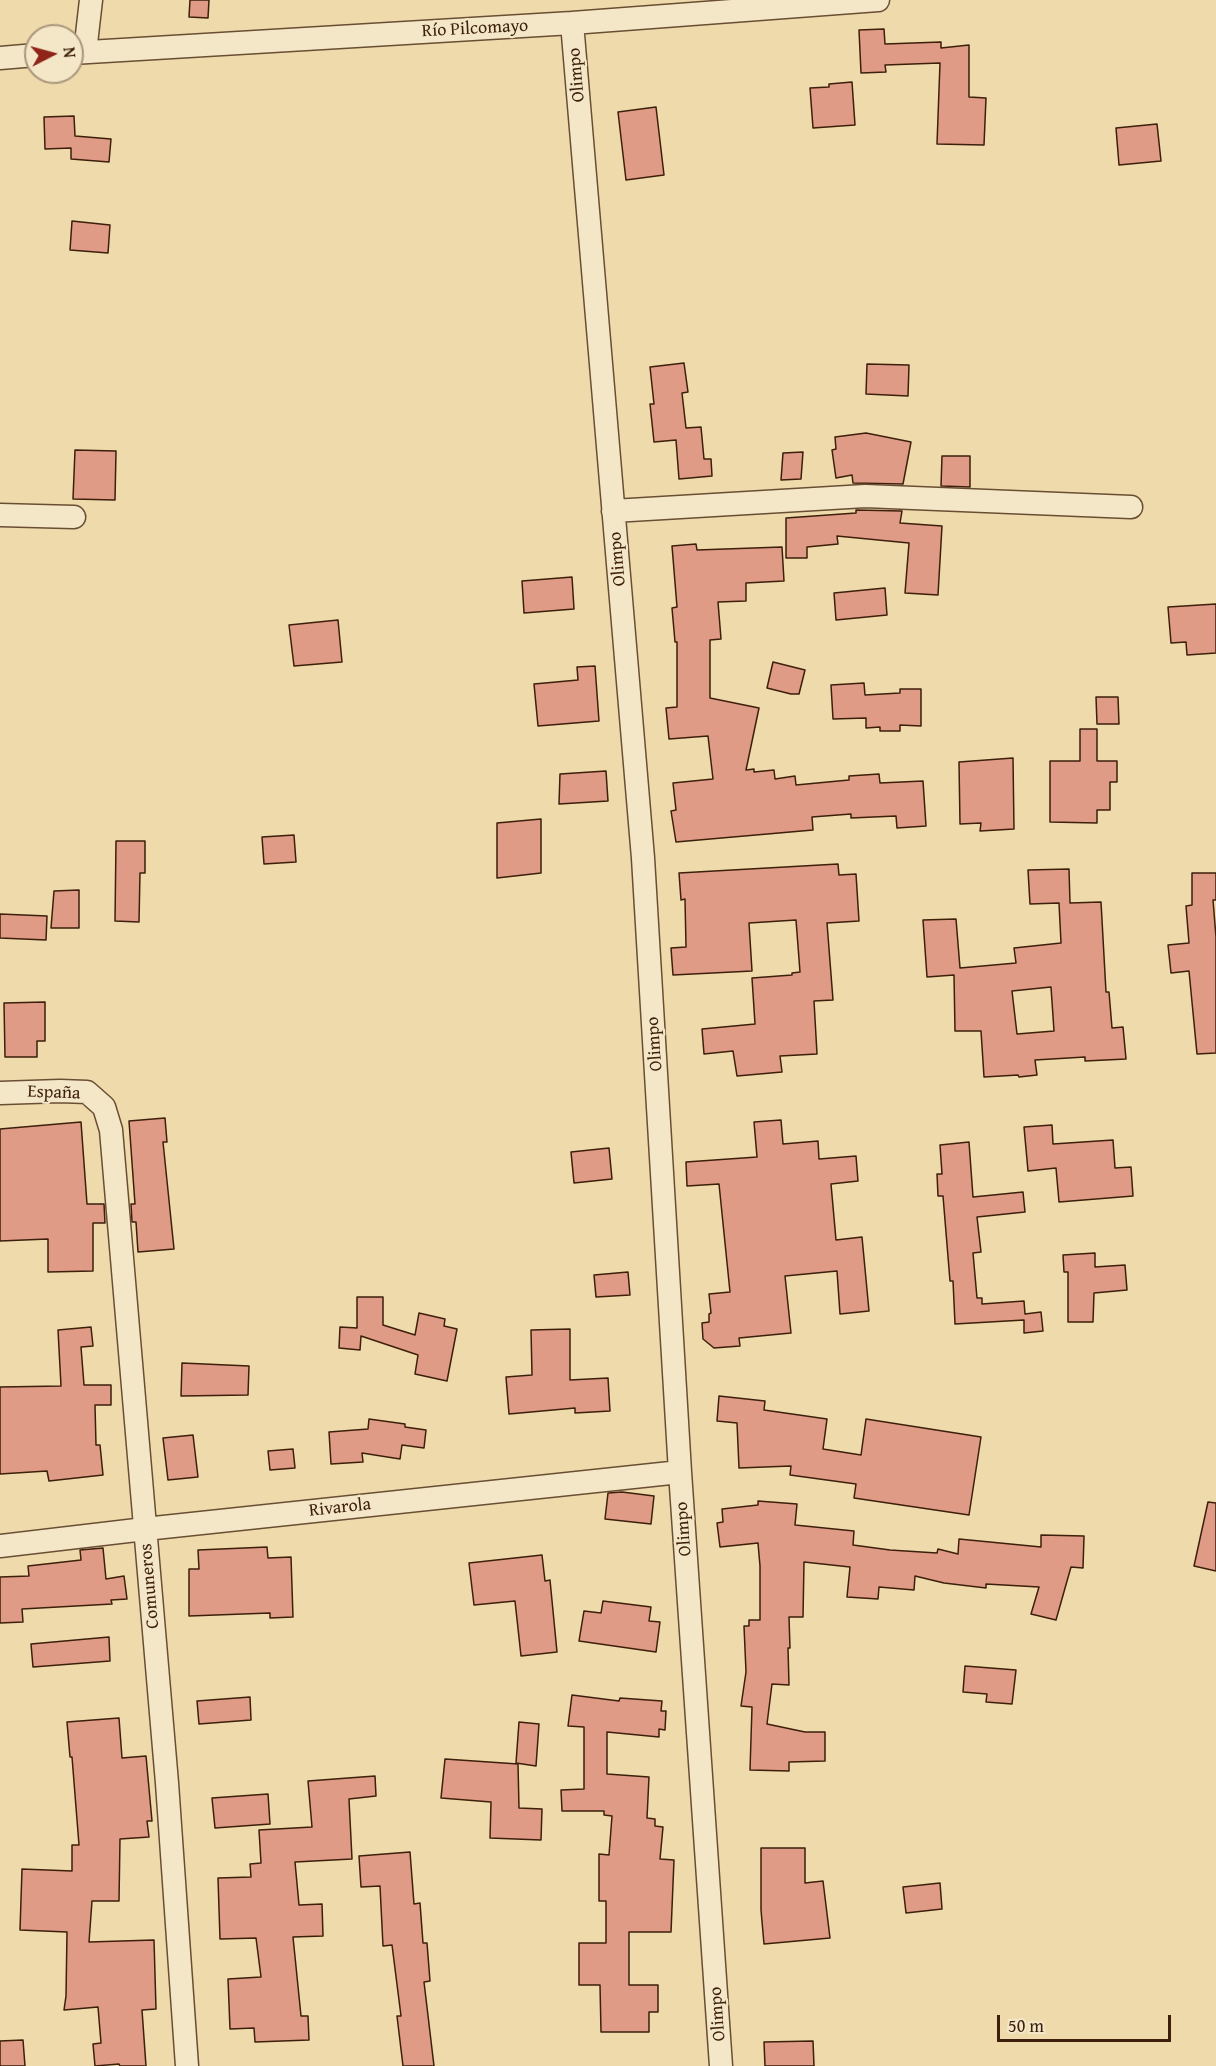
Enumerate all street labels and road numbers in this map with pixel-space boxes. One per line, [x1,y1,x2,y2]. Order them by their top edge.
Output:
street label: Río Pilcomayo [421,15,529,43]
street label: Olimpo [564,47,590,103]
street label: Olimpo [605,531,631,587]
street label: Olimpo [642,1016,668,1072]
street label: España [27,1081,81,1105]
street label: Rivarola [308,1494,372,1522]
street label: Olimpo [671,1501,697,1557]
street label: Comuneros [136,1543,164,1629]
street label: Olimpo [705,1986,731,2042]

